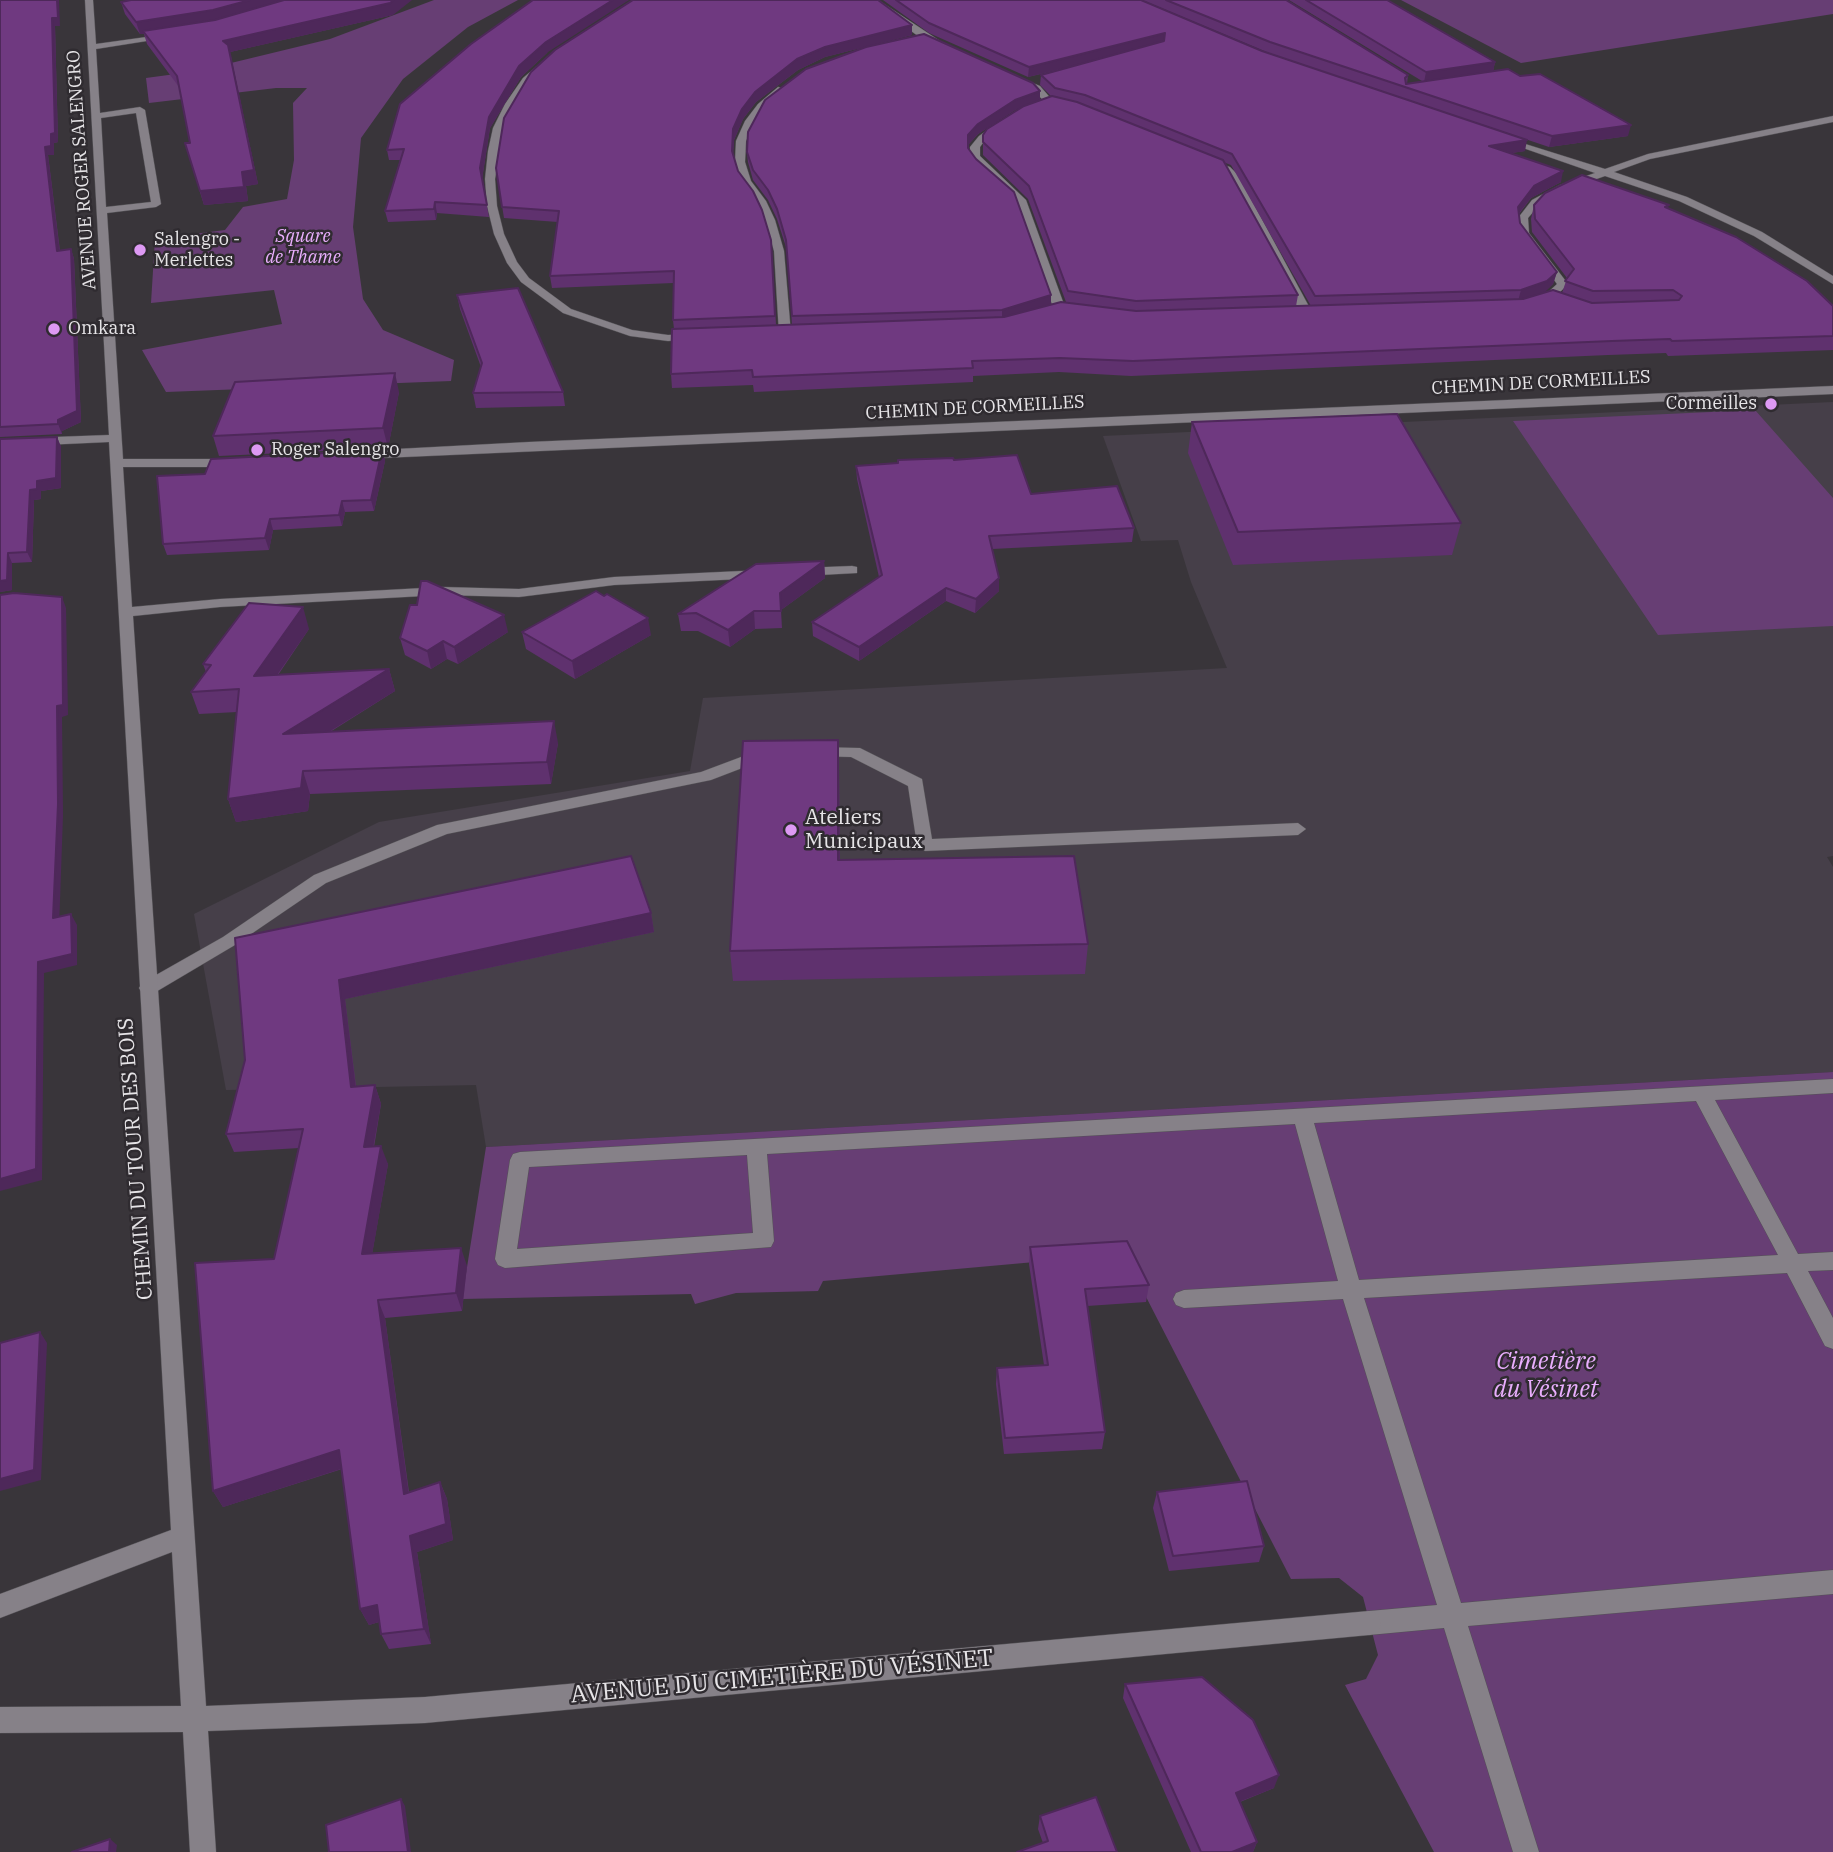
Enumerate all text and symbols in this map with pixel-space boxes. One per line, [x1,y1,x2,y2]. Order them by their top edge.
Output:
street label: AVENUE ROGER SALENGRO [63,49,101,291]
park label: Square de Thame [265,226,341,268]
place label: Salengro - Merlettes [154,229,240,272]
marker: Salengro - Merlettes [132,242,148,258]
place label: Omkara [68,318,136,340]
marker: Omkara [46,321,62,337]
street label: CHEMIN DE CORMEILLES [1431,366,1651,400]
street label: CHEMIN DE CORMEILLES [865,391,1085,425]
place label: Cormeilles [1666,393,1757,415]
marker: Cormeilles [1763,396,1779,412]
place label: Roger Salengro [271,439,399,461]
marker: Roger Salengro [249,442,265,458]
place label: Ateliers Municipaux [805,805,923,855]
marker: Ateliers Municipaux [783,822,799,838]
street label: CHEMIN DU TOUR DES BOIS [114,1017,158,1301]
park label: Cimetière du Vésinet [1494,1348,1598,1404]
street label: AVENUE DU CIMETIÈRE DU VÉSINET [569,1644,995,1710]

